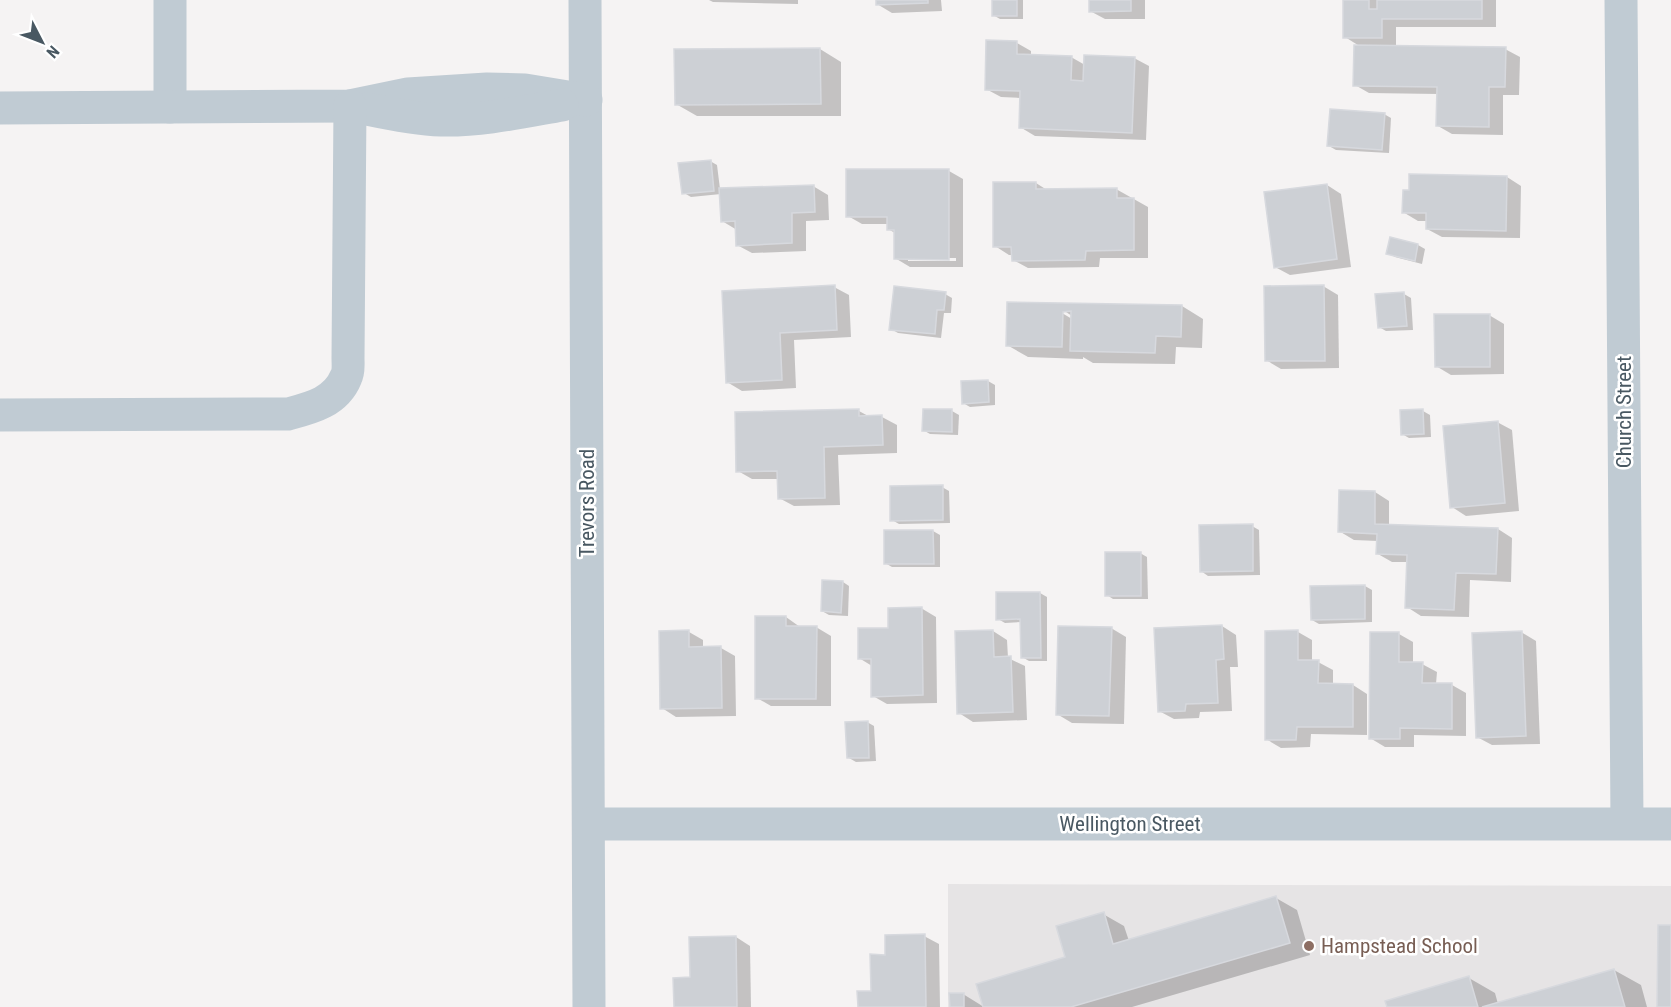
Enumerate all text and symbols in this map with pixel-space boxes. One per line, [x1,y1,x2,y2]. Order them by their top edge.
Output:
north arrow [12,12,72,72]
text: N [42,42,63,62]
street label: Church Street [1612,356,1636,468]
street label: Trevors Road [575,449,599,557]
street label: Wellington Street [1059,812,1201,836]
place label: Hampstead School [1321,934,1478,958]
marker: Hampstead School [1302,939,1316,953]

